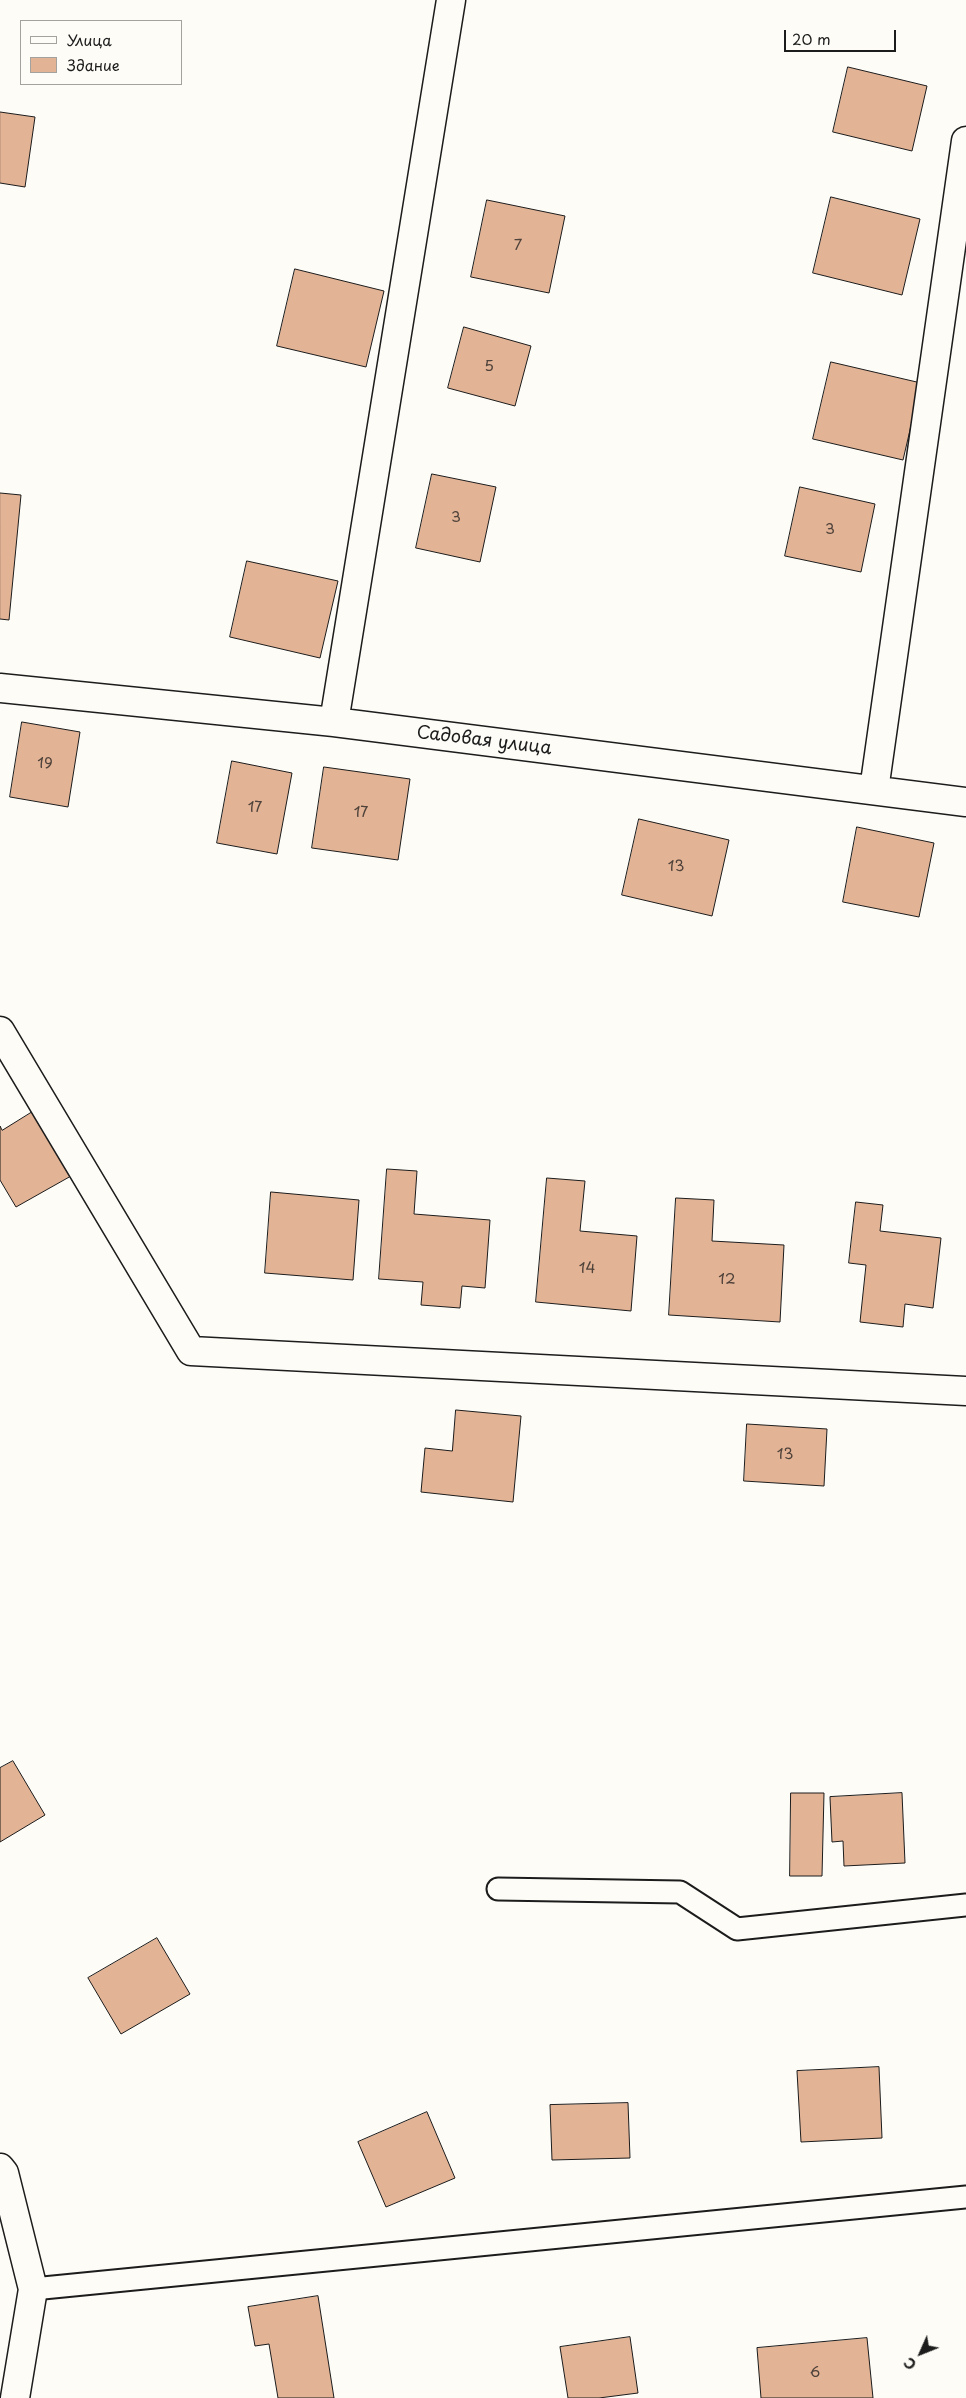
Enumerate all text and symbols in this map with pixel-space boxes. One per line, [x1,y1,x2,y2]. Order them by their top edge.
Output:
legend [20,20,182,85]
scale bar [786,20,898,52]
text: 20 m [792,27,831,50]
text: Улица [67,28,112,51]
text: Здание [67,53,120,76]
house number: 7 [514,237,522,255]
house number: 5 [484,358,494,376]
house number: 3 [451,509,461,527]
house number: 3 [825,521,835,539]
street label: Садовая улица [415,722,553,760]
house number: 19 [37,755,53,773]
house number: 17 [248,799,262,817]
house number: 17 [354,804,368,822]
house number: 13 [668,858,684,876]
house number: 14 [579,1260,595,1278]
house number: 12 [718,1271,736,1289]
house number: 13 [777,1446,793,1464]
north arrow [896,2328,946,2378]
text: С [899,2353,921,2375]
house number: 6 [810,2364,820,2382]

